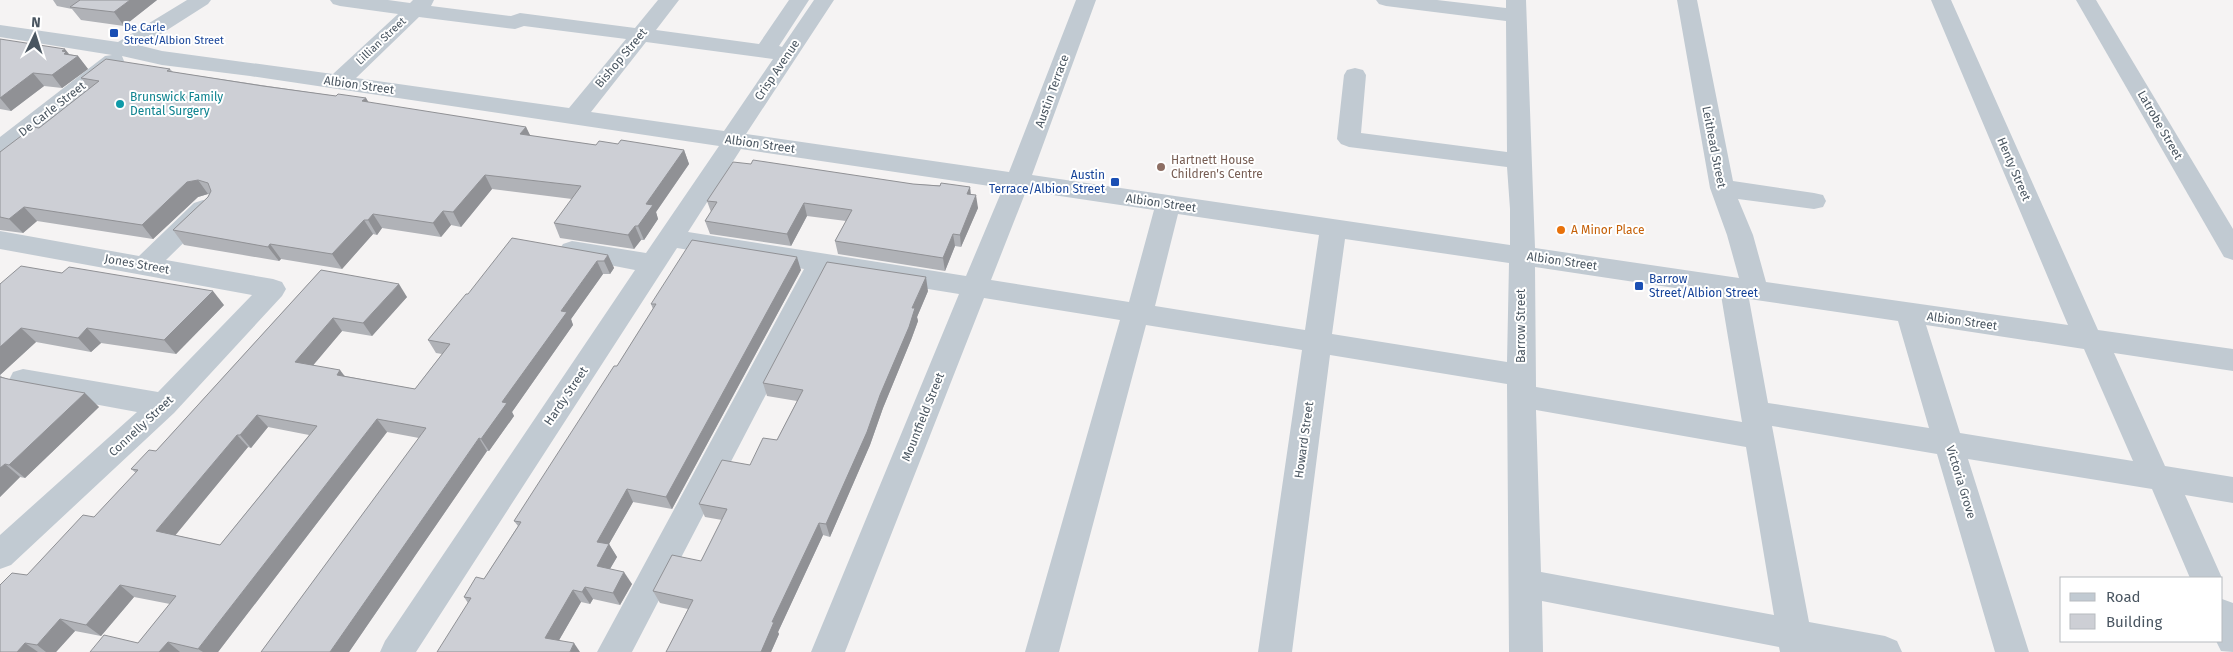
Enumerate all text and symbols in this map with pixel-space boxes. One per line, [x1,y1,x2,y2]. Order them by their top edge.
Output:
north arrow [10,10,60,60]
text: N [31,14,41,31]
street label: Lillian Street [353,15,409,67]
place label: De Carle Street/Albion Street [124,21,224,47]
street label: Bishop Street [592,25,650,91]
marker: De Carle Street/Albion Street [108,27,120,39]
street label: Crisp Avenue [752,37,802,103]
street label: Austin Terrace [1032,52,1072,130]
street label: Albion Street [323,73,396,97]
street label: De Carle Street [16,78,89,139]
street label: Latrobe Street [2135,88,2186,163]
place label: Brunswick Family Dental Surgery [130,90,223,118]
marker: Brunswick Family Dental Surgery [114,98,126,110]
street label: Leithead Street [1699,105,1729,190]
street label: Albion Street [724,132,797,156]
street label: Henty Street [1994,135,2034,203]
place label: Hartnett House Children's Centre [1171,153,1263,181]
marker: Hartnett House Children's Centre [1155,161,1167,173]
place label: Austin Terrace/Albion Street [989,168,1106,196]
marker: Austin Terrace/Albion Street [1109,176,1121,188]
street label: Albion Street [1125,191,1198,215]
place label: A Minor Place [1571,223,1645,237]
marker: A Minor Place [1555,224,1567,236]
street label: Albion Street [1526,249,1599,273]
street label: Jones Street [103,251,171,277]
place label: Barrow Street/Albion Street [1649,272,1759,300]
marker: Barrow Street/Albion Street [1633,280,1645,292]
street label: Barrow Street [1514,288,1528,363]
street label: Albion Street [1926,309,1999,333]
street label: Hardy Street [541,363,591,428]
street label: Mountfield Street [899,370,947,463]
street label: Connelly Street [106,392,176,459]
street label: Howard Street [1292,400,1316,479]
street label: Victoria Grove [1943,444,1979,520]
legend [2060,577,2223,642]
text: Road [2106,588,2141,606]
text: Building [2106,613,2162,631]

